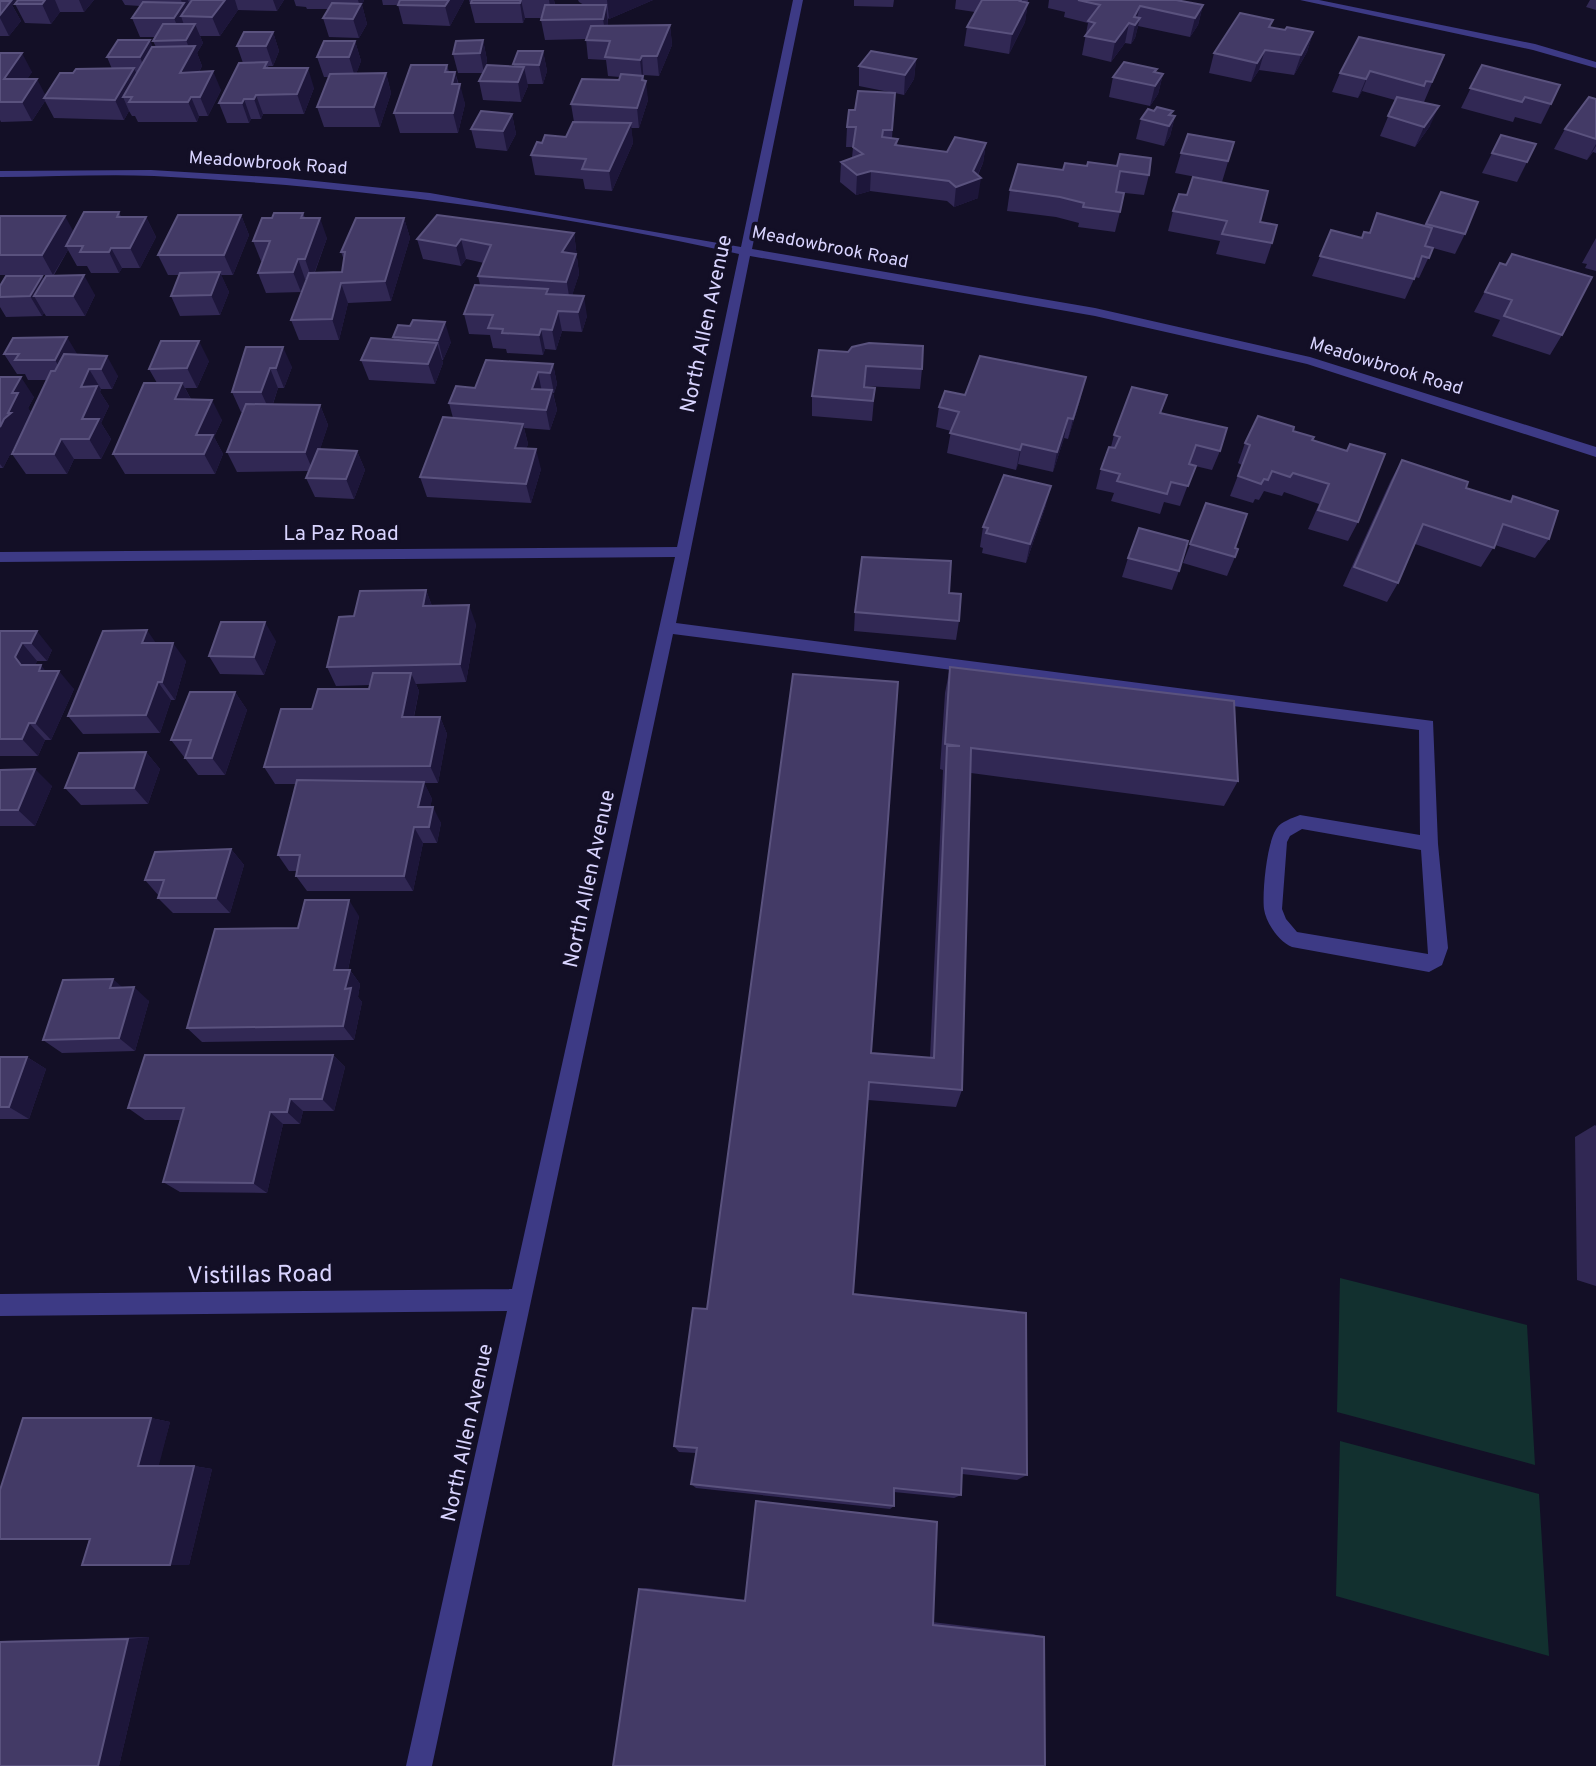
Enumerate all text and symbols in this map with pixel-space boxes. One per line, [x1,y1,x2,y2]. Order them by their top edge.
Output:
street label: Meadowbrook Road [188,147,348,181]
street label: Meadowbrook Road [750,222,910,274]
street label: North Allen Avenue [675,233,739,415]
street label: Meadowbrook Road [1307,333,1465,401]
street label: La Paz Road [283,521,399,548]
street label: North Allen Avenue [558,788,622,970]
street label: Vistillas Road [187,1260,333,1292]
street label: North Allen Avenue [436,1342,500,1524]

